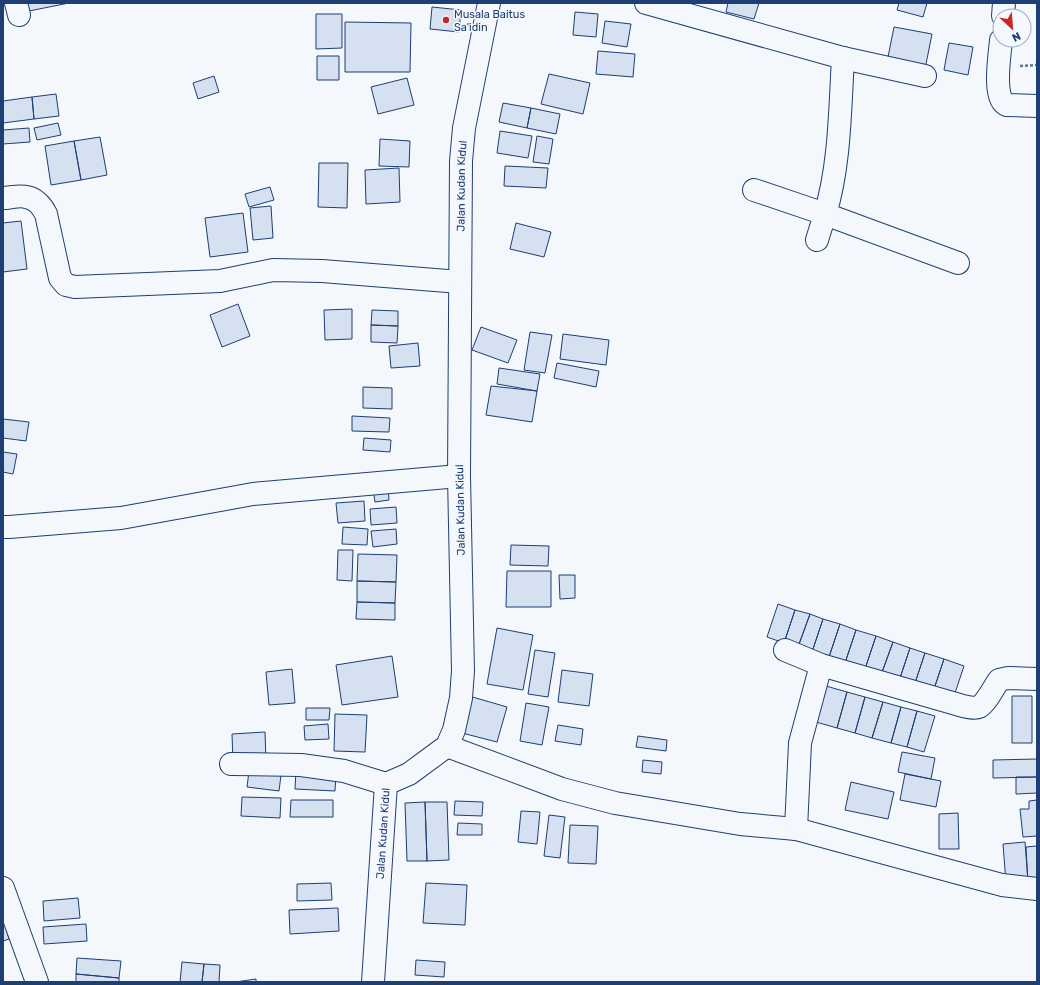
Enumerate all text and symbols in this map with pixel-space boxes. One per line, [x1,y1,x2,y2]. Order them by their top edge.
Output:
place label: Musala Baitus Sa'idin [454,8,525,34]
north arrow [992,8,1032,48]
marker: Musala Baitus Sa'idin [441,15,451,25]
text: N [1010,29,1023,44]
street label: Jalan Kudan Kidul [455,140,470,232]
street label: Jalan Kudan Kidul [453,464,468,556]
street label: Jalan Kudan Kidul [374,787,393,879]

